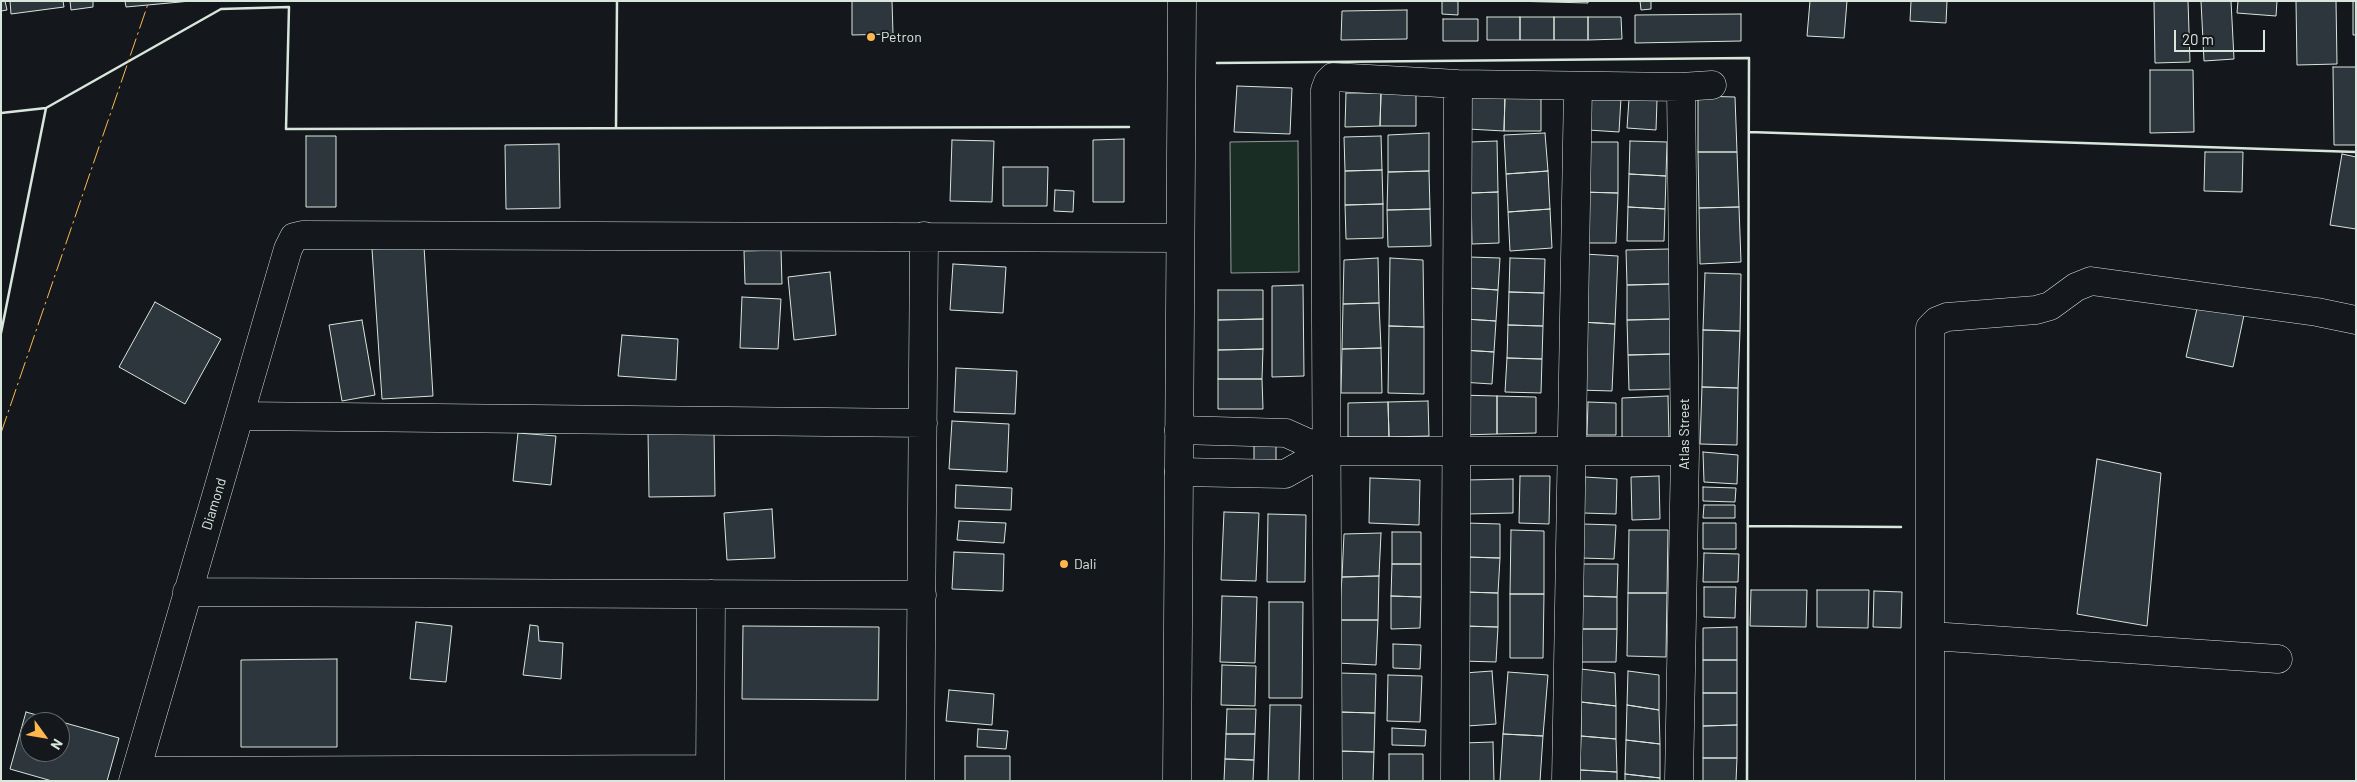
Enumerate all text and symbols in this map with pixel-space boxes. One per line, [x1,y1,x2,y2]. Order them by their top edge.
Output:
scale bar [2177,20,2268,52]
place label: Petron [881,29,922,45]
text: 20 m [2182,30,2214,48]
marker: Petron [865,31,877,43]
street label: Atlas Street [1676,398,1692,470]
street label: Diamond [198,476,230,532]
place label: Dali [1074,556,1097,572]
marker: Dali [1058,558,1070,570]
north arrow [20,712,70,762]
text: N [48,736,67,753]

